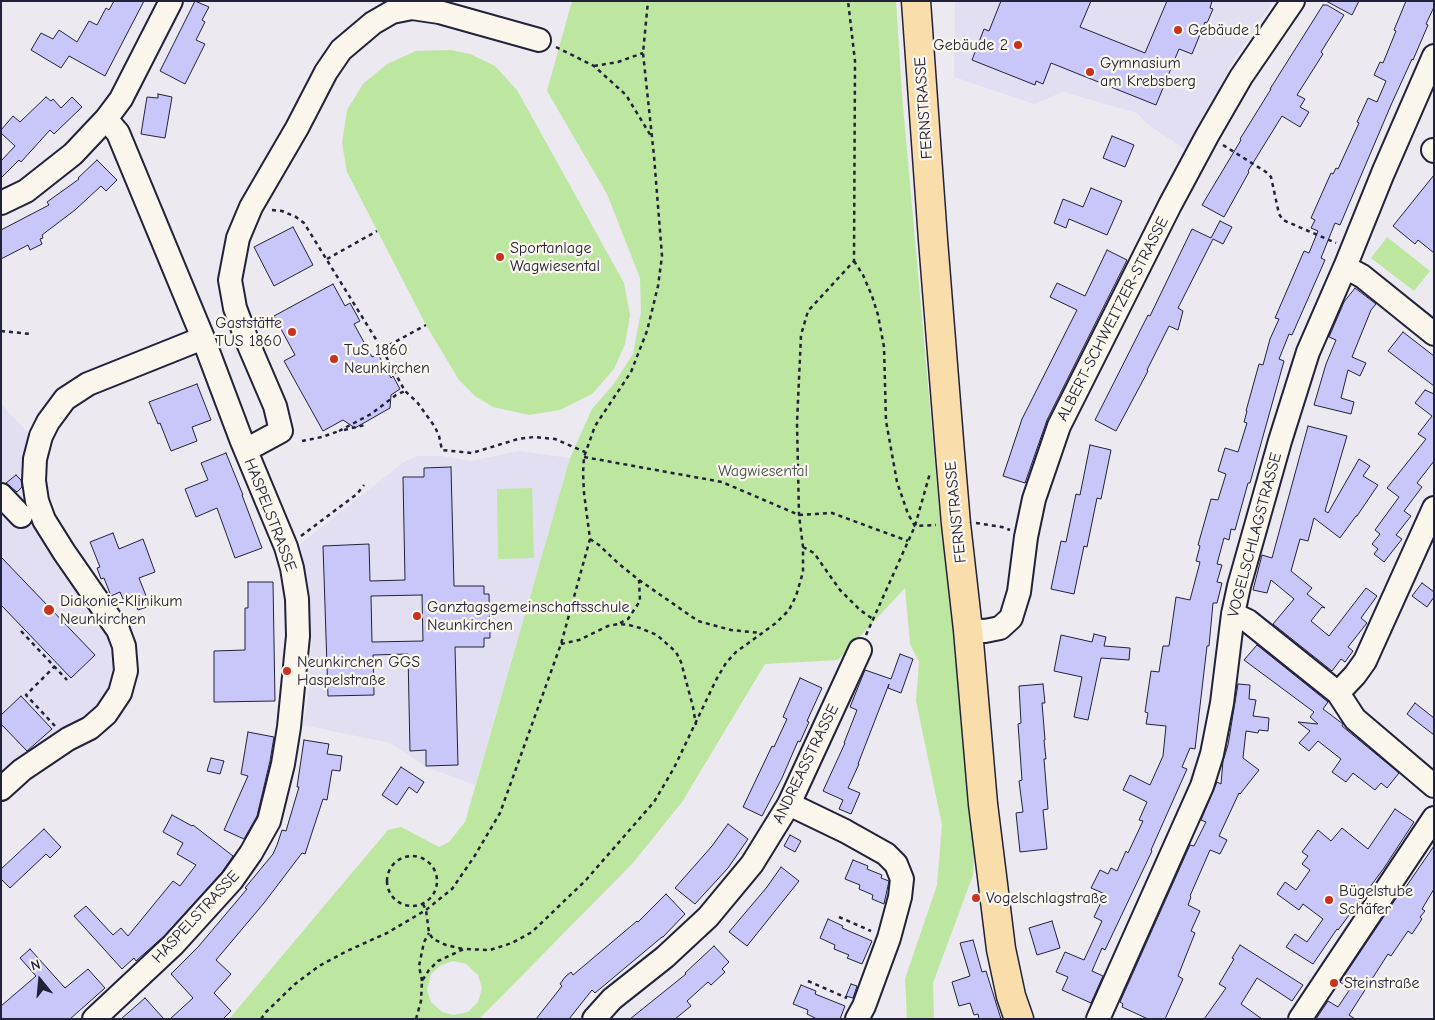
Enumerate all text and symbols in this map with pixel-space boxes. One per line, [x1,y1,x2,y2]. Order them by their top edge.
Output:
place label: Gebäude 1 [1188,20,1261,40]
marker: Gebäude 1 [1172,24,1184,36]
place label: Gebäude 2 [933,35,1008,55]
marker: Gebäude 2 [1012,39,1024,51]
place label: Gymnasium am Krebsberg [1100,53,1196,91]
street label: FERNSTRASSE [911,56,937,160]
marker: Gymnasium am Krebsberg [1084,66,1096,78]
street label: ALBERT-SCHWEITZER-STRASSE [1053,214,1173,424]
place label: Sportanlage Wagwiesental [510,238,600,276]
marker: Sportanlage Wagwiesental [494,251,506,263]
place label: Gaststätte TUS 1860 [215,313,282,351]
marker: Gaststätte TUS 1860 [286,326,298,338]
place label: TuS 1860 Neunkirchen [344,340,430,378]
marker: TuS 1860 Neunkirchen [328,353,340,365]
street label: VOGELSCHLAGSTRASSE [1224,451,1286,619]
street label: HASPELSTRASSE [240,456,300,574]
street label: FERNSTRASSE [941,460,971,564]
park label: Wagwiesental [718,461,808,481]
place label: Diakonie-Klinikum Neunkirchen [60,591,182,629]
place label: Ganztagsgemeinschaftsschule Neunkirchen [427,597,630,635]
marker: Diakonie-Klinikum Neunkirchen [42,603,56,617]
marker: Ganztagsgemeinschaftsschule Neunkirchen [411,610,423,622]
place label: Neunkirchen GGS Haspelstraße [297,652,420,690]
marker: Neunkirchen GGS Haspelstraße [281,665,293,677]
street label: ANDREASSTRASSE [769,701,843,827]
street label: HASPELSTRASSE [148,867,244,967]
place label: Bügelstube Schäfer [1339,881,1413,919]
place label: Vogelschlagstraße [986,888,1107,908]
marker: Vogelschlagstraße [970,892,982,904]
marker: Bügelstube Schäfer [1323,894,1335,906]
north arrow [15,955,65,1005]
text: N [29,956,42,975]
place label: Steinstraße [1344,973,1419,993]
marker: Steinstraße [1328,977,1340,989]

